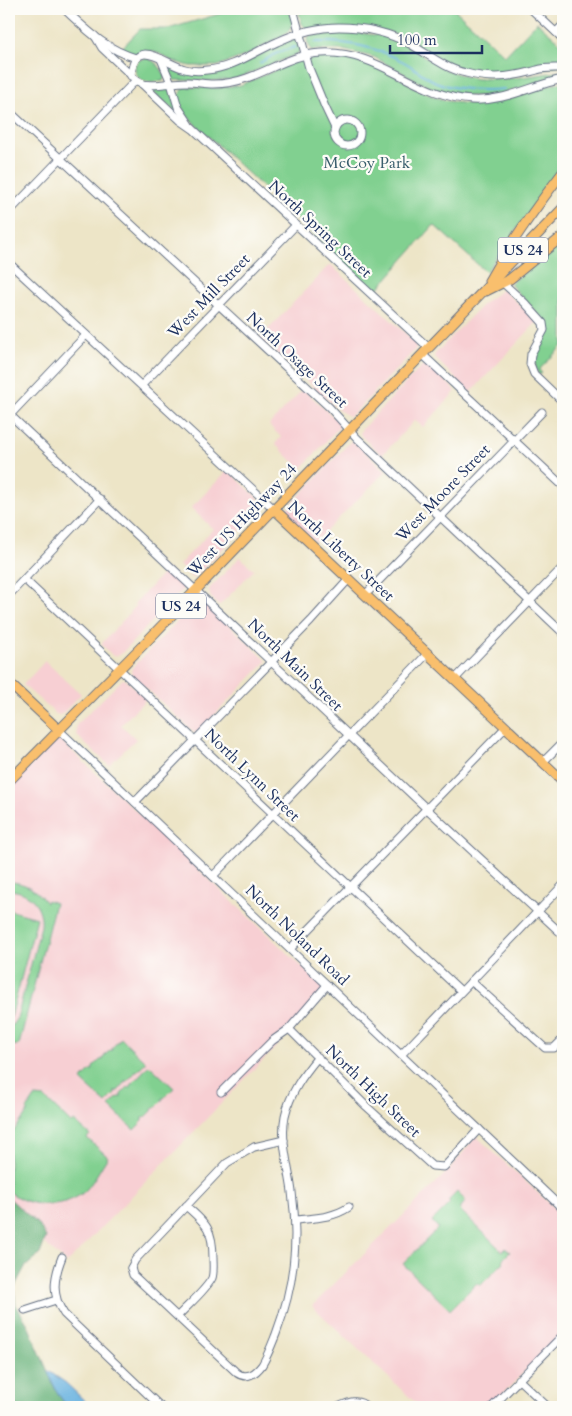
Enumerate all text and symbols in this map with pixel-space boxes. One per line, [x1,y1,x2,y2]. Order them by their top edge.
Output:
scale bar [390,22,482,54]
text: 100 m [397,30,437,50]
park label: McCoy Park [324,152,411,174]
street label: North Spring Street [264,175,376,283]
road number: US 24 [498,238,548,262]
street label: West Mill Street [162,249,255,344]
street label: North Osage Street [241,307,353,413]
street label: West Moore Street [390,439,495,547]
street label: West US Highway 24 [181,459,302,582]
street label: North Liberty Street [283,496,399,606]
road number: US 24 [156,594,206,618]
street label: North Main Street [243,614,347,716]
street label: North Lynn Street [199,724,305,826]
street label: North Noland Road [240,880,354,991]
street label: North High Street [321,1040,425,1142]

